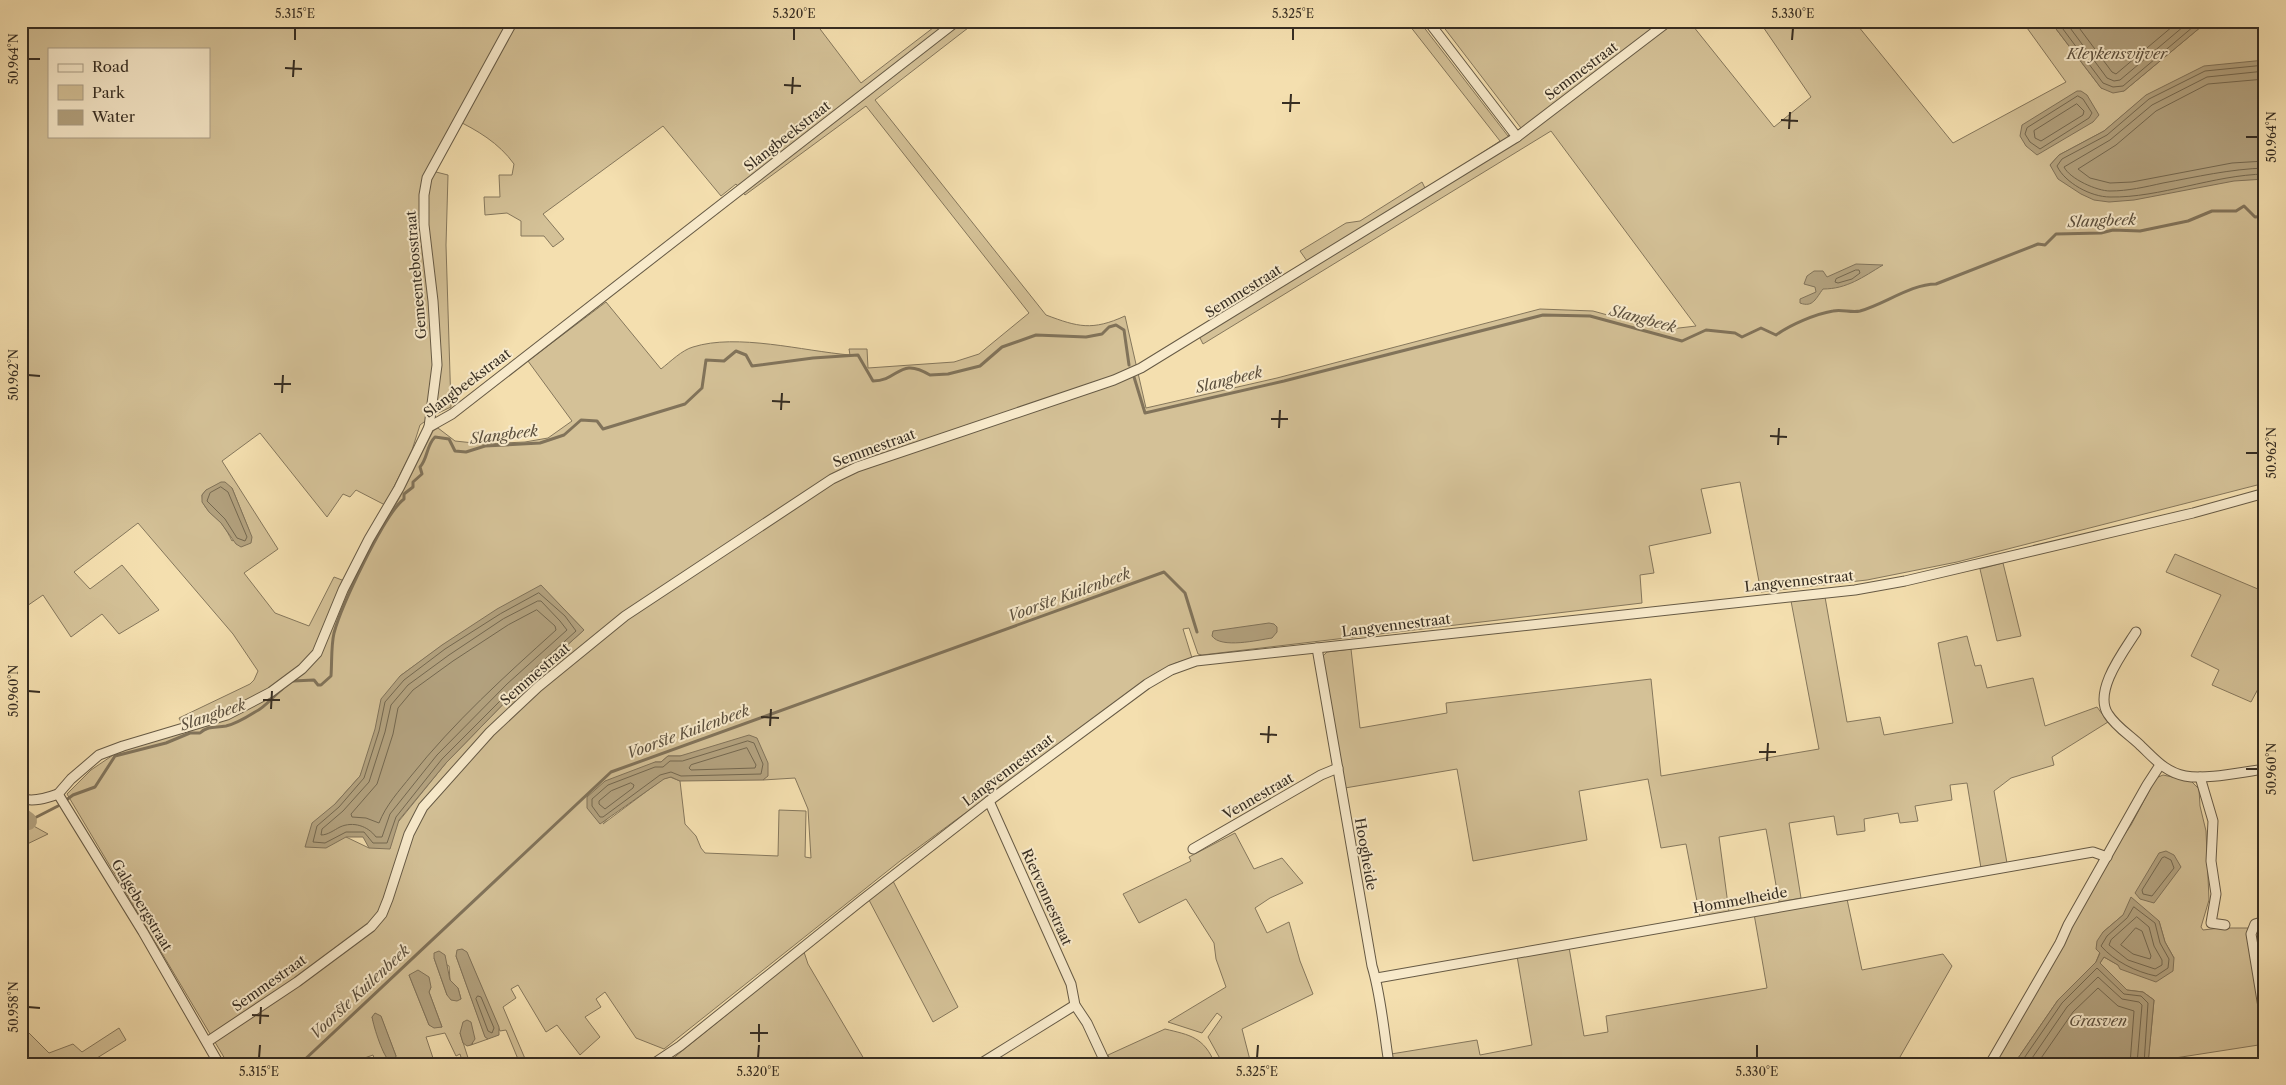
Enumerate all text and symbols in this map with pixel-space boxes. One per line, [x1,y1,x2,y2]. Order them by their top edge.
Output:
text: 5.315°E [275,6,315,21]
text: 5.320°E [772,6,816,21]
text: 5.325°E [1272,6,1314,21]
text: 5.330°E [1772,6,1814,21]
text: 50.964°N [6,33,21,85]
street label: Semmestraat [1541,38,1621,104]
water label: Kleykensvijver [2066,44,2168,63]
legend [48,48,210,138]
text: Road [92,57,129,76]
text: Park [92,83,126,102]
street label: Slangbeekstraat [740,97,834,175]
text: Water [91,107,136,126]
text: 50.964°N [2264,111,2279,163]
street label: Gemeentebosstraat [401,210,431,340]
water label: Slangbeek [2067,210,2137,231]
street label: Semmestraat [1201,260,1285,322]
water label: Slangbeek [1607,300,1679,337]
street label: Slangbeekstraat [420,344,514,422]
text: 50.962°N [6,349,21,401]
water label: Slangbeek [1193,362,1264,397]
water label: Slangbeek [468,421,539,448]
street label: Semmestraat [830,425,918,471]
text: 50.962°N [2264,427,2279,479]
water label: Voorste Kuilenbeek [1005,563,1133,626]
street label: Langvennestraat [1744,566,1854,596]
street label: Langvennestraat [1340,609,1452,641]
street label: Semmestraat [496,639,574,709]
text: 50.960°N [6,665,21,717]
water label: Slangbeek [177,694,248,735]
water label: Voorste Kuilenbeek [624,700,752,763]
street label: Langvennestraat [959,730,1057,810]
text: 50.960°N [2264,743,2279,795]
street label: Vennestraat [1219,769,1297,824]
street label: Hoogheide [1351,816,1381,892]
street label: Rietvennestraat [1018,846,1076,948]
street label: Galgebergstraat [108,856,177,954]
street label: Hommelheide [1691,883,1789,917]
water label: Voorste Kuilenbeek [306,940,414,1043]
street label: Semmestraat [228,951,310,1015]
text: 50.958°N [6,981,21,1033]
water label: Grasven [2069,1011,2127,1030]
text: 5.315°E [239,1064,279,1079]
text: 5.320°E [736,1064,780,1079]
text: 5.325°E [1236,1064,1278,1079]
text: 5.330°E [1736,1064,1778,1079]

